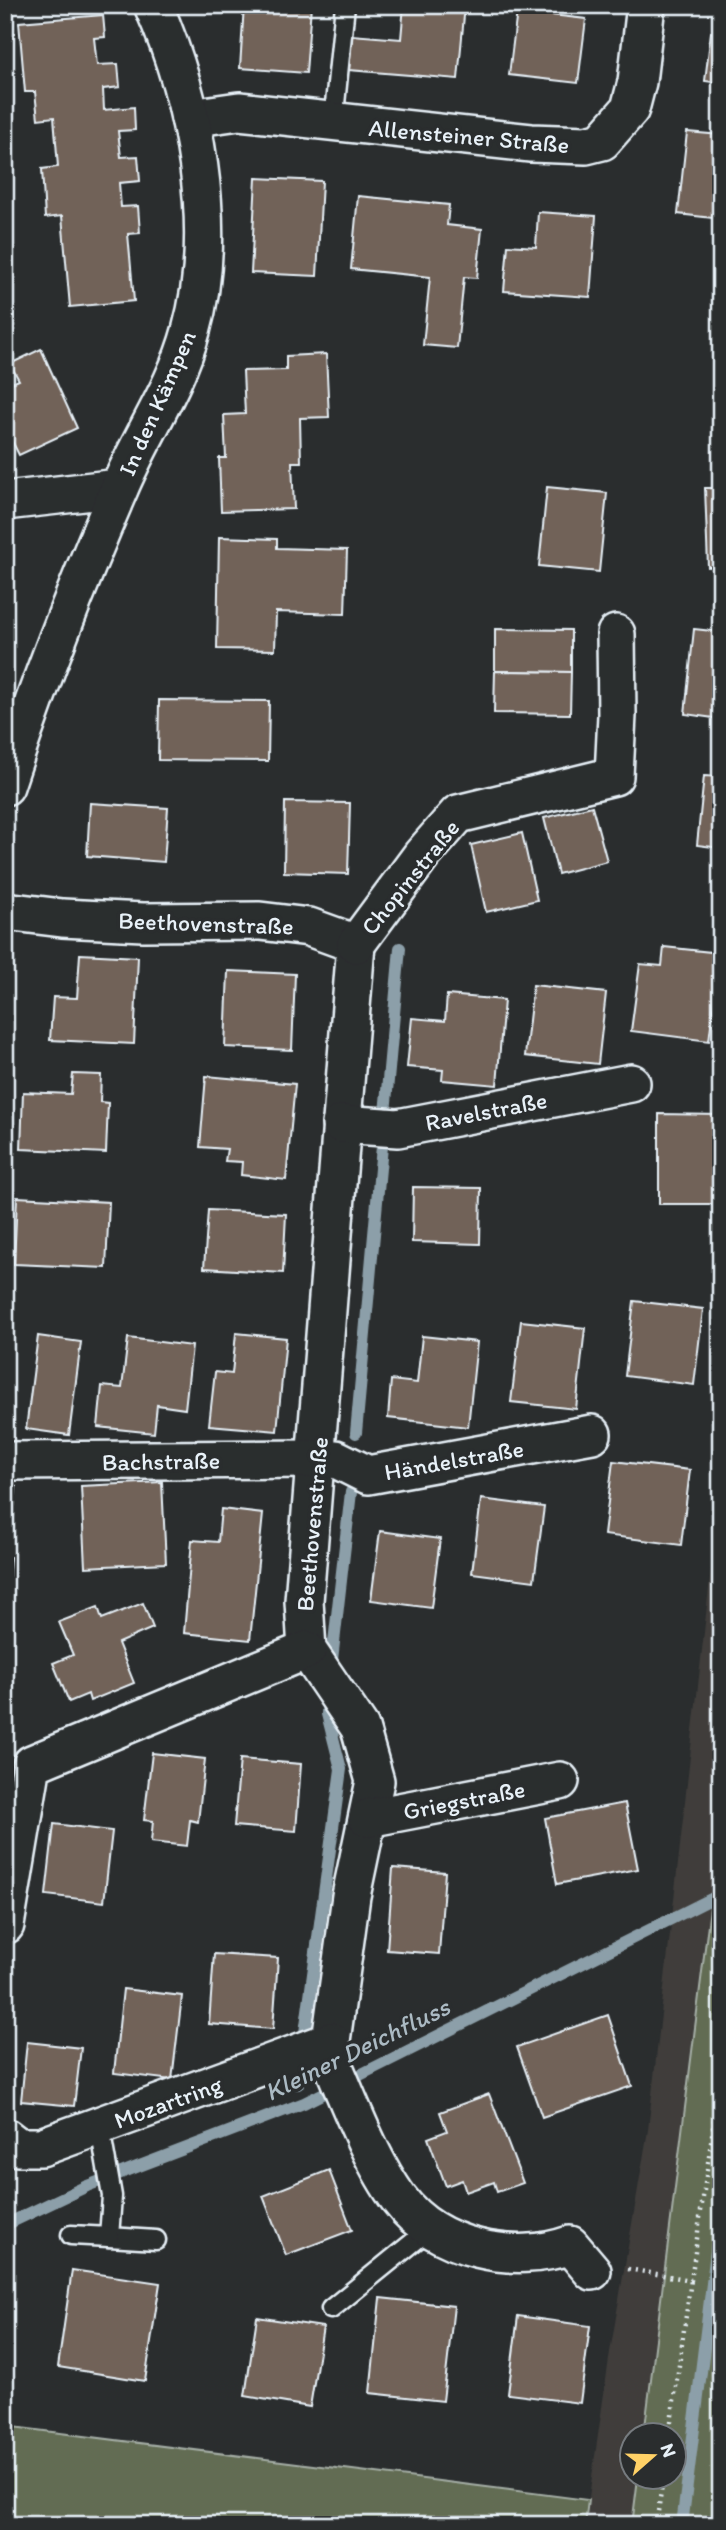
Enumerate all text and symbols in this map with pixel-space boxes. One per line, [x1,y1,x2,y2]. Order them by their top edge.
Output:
street label: Allensteiner Straße [368,113,570,159]
street label: In den Kämpen [112,325,202,480]
street label: Chopinstraße [355,813,465,941]
street label: Beethovenstraße [118,905,294,941]
street label: Ravelstraße [423,1085,549,1137]
street label: Händelstraße [382,1433,526,1487]
street label: Beethovenstraße [290,1435,334,1613]
street label: Bachstraße [102,1445,220,1477]
street label: Griegstraße [401,1774,527,1826]
water label: Kleiner Deichfluss [259,1990,456,2108]
street label: Mozartring [110,2069,227,2135]
north arrow [618,2422,688,2492]
text: N [656,2440,682,2460]

